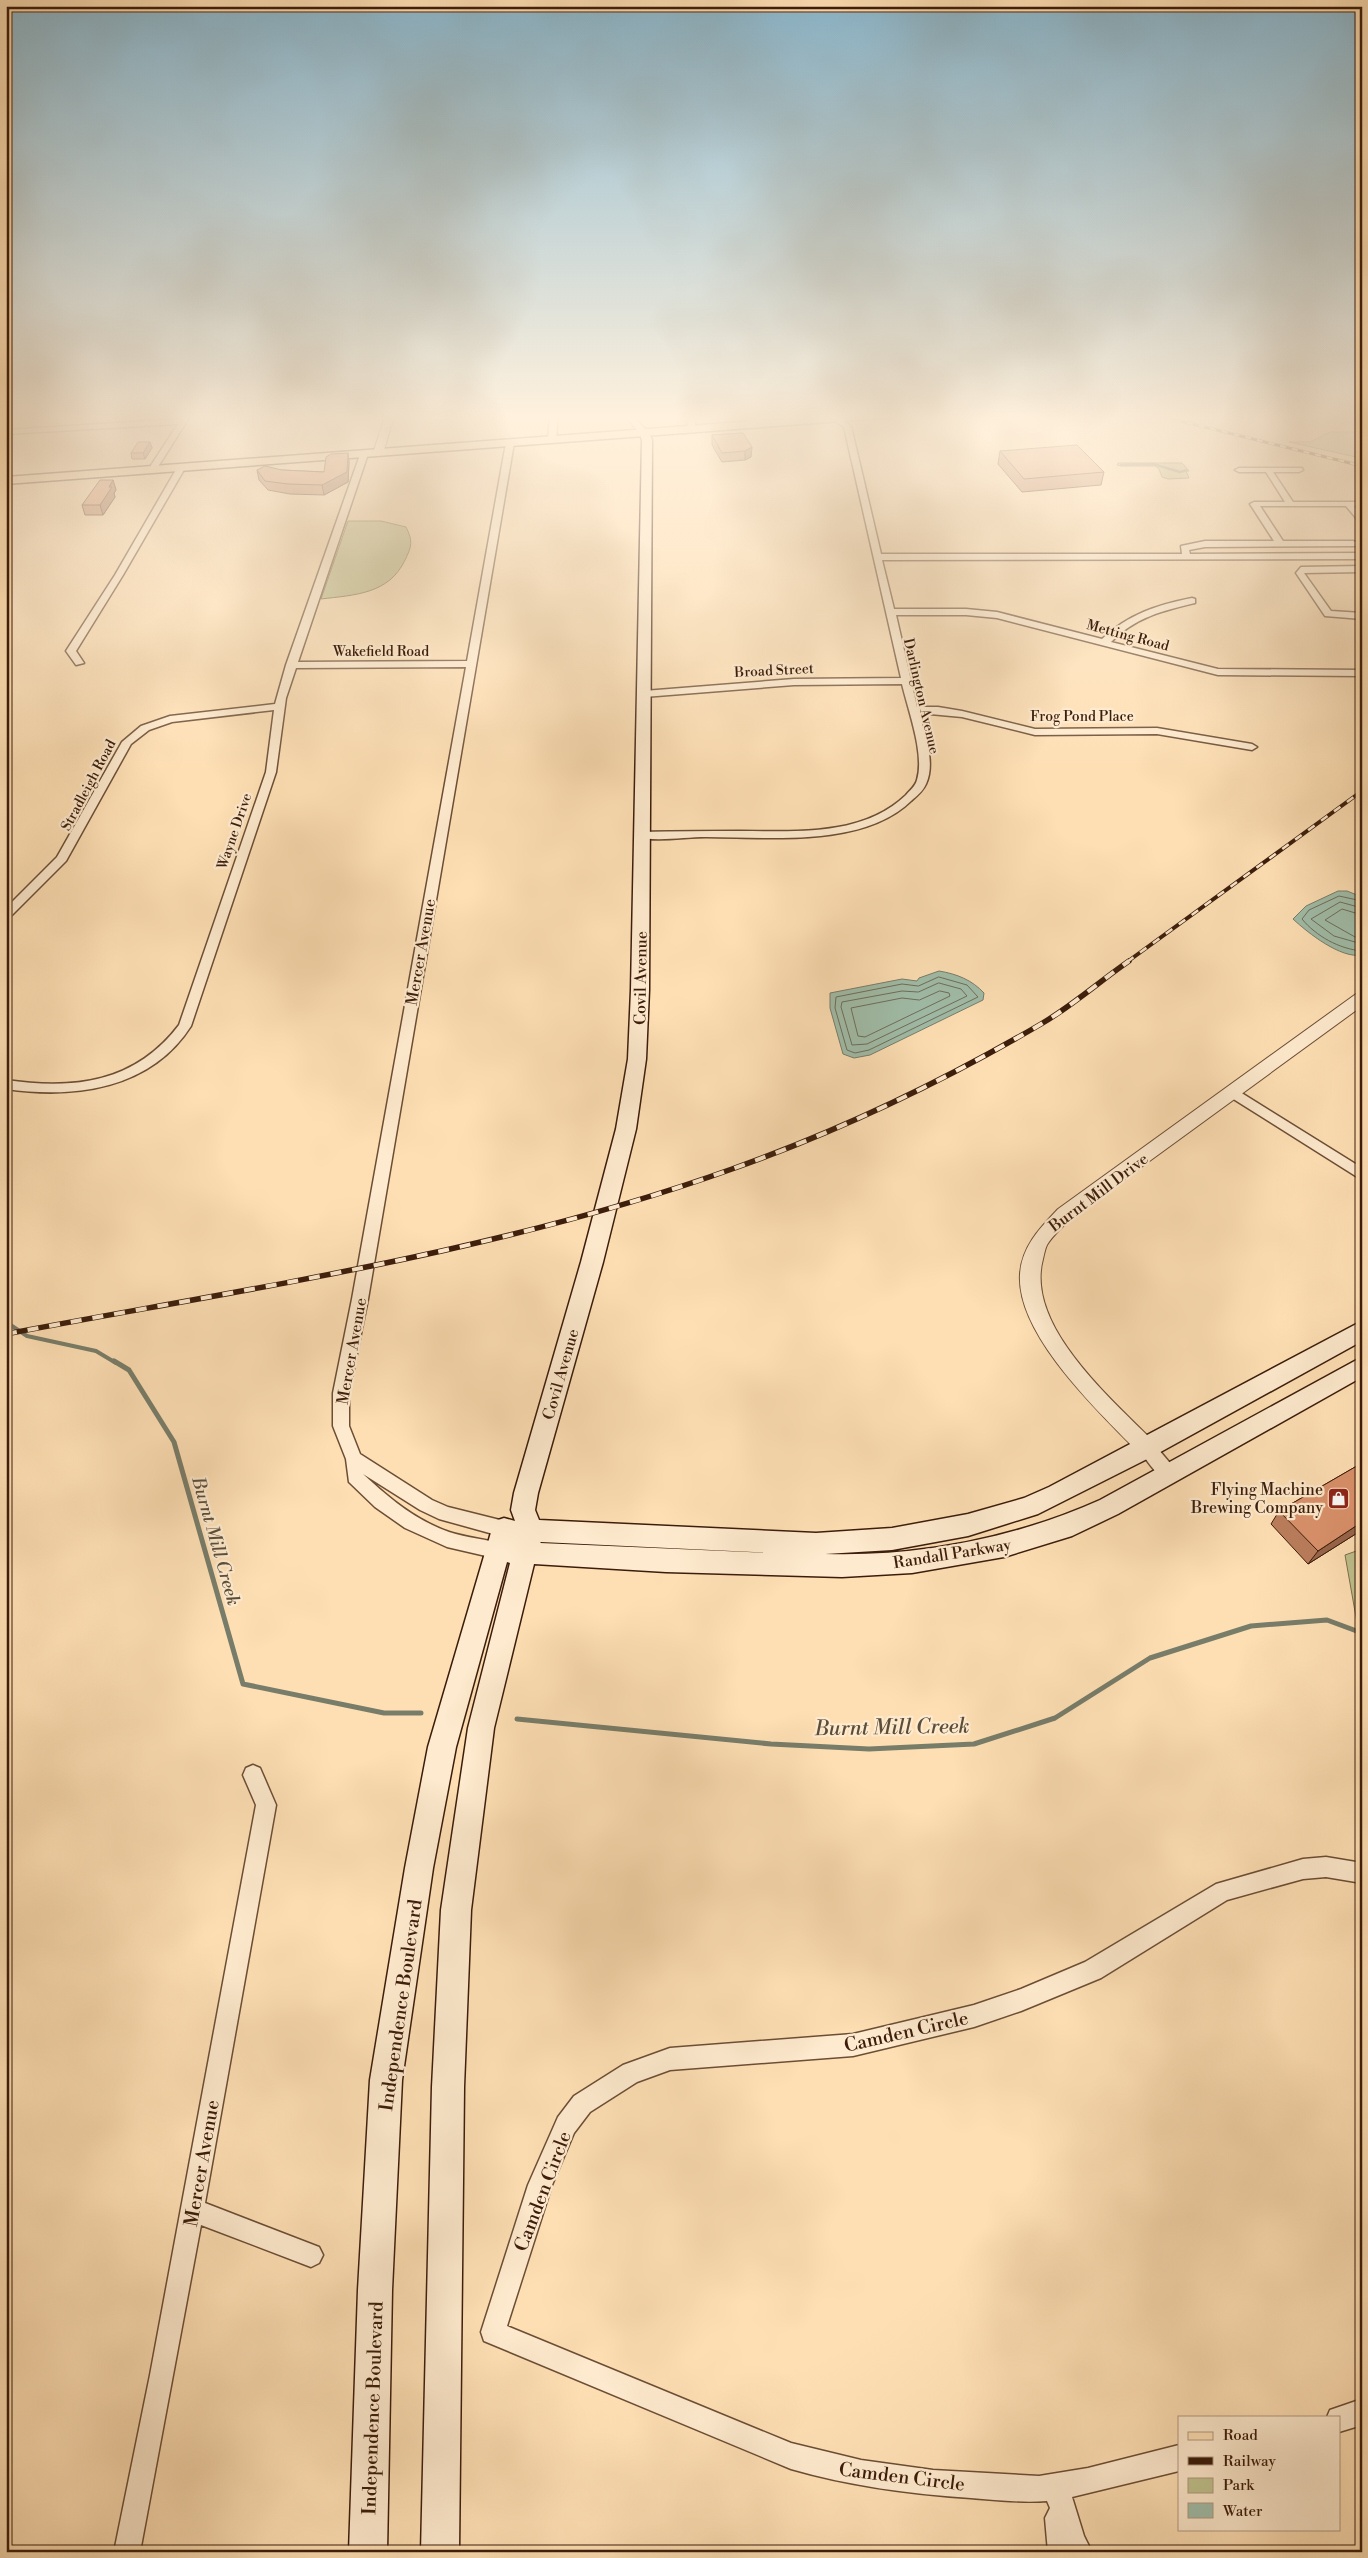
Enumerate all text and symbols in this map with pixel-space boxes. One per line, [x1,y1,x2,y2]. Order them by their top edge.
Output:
street label: Metting Road [1084,616,1171,656]
street label: Darlington Avenue [899,637,943,756]
street label: Wakefield Road [332,643,429,661]
street label: Broad Street [733,660,814,682]
street label: Frog Pond Place [1030,708,1134,726]
street label: Stradleigh Road [57,737,121,834]
street label: Wayne Drive [213,791,256,873]
street label: Mercer Avenue [402,897,440,1007]
street label: Covil Avenue [630,931,652,1025]
street label: Burnt Mill Drive [1044,1149,1152,1237]
street label: Mercer Avenue [333,1296,371,1406]
street label: Covil Avenue [538,1326,583,1422]
water label: Burnt Mill Creek [186,1473,245,1608]
place label: Flying Machine Brewing Company [1190,1480,1323,1518]
shop icon: Flying Machine Brewing Company [1327,1486,1351,1510]
street label: Randall Parkway [892,1535,1013,1573]
water label: Burnt Mill Creek [813,1714,970,1742]
street label: Independence Boulevard [374,1898,428,2113]
street label: Camden Circle [842,2006,971,2058]
street label: Mercer Avenue [179,2098,225,2228]
street label: Camden Circle [509,2128,577,2255]
street label: Independence Boulevard [357,2301,389,2515]
legend [1178,2416,1340,2530]
text: Road [1223,2426,1258,2445]
text: Railway [1223,2452,1277,2471]
street label: Camden Circle [837,2457,966,2497]
text: Park [1223,2476,1255,2495]
text: Water [1222,2502,1263,2521]

